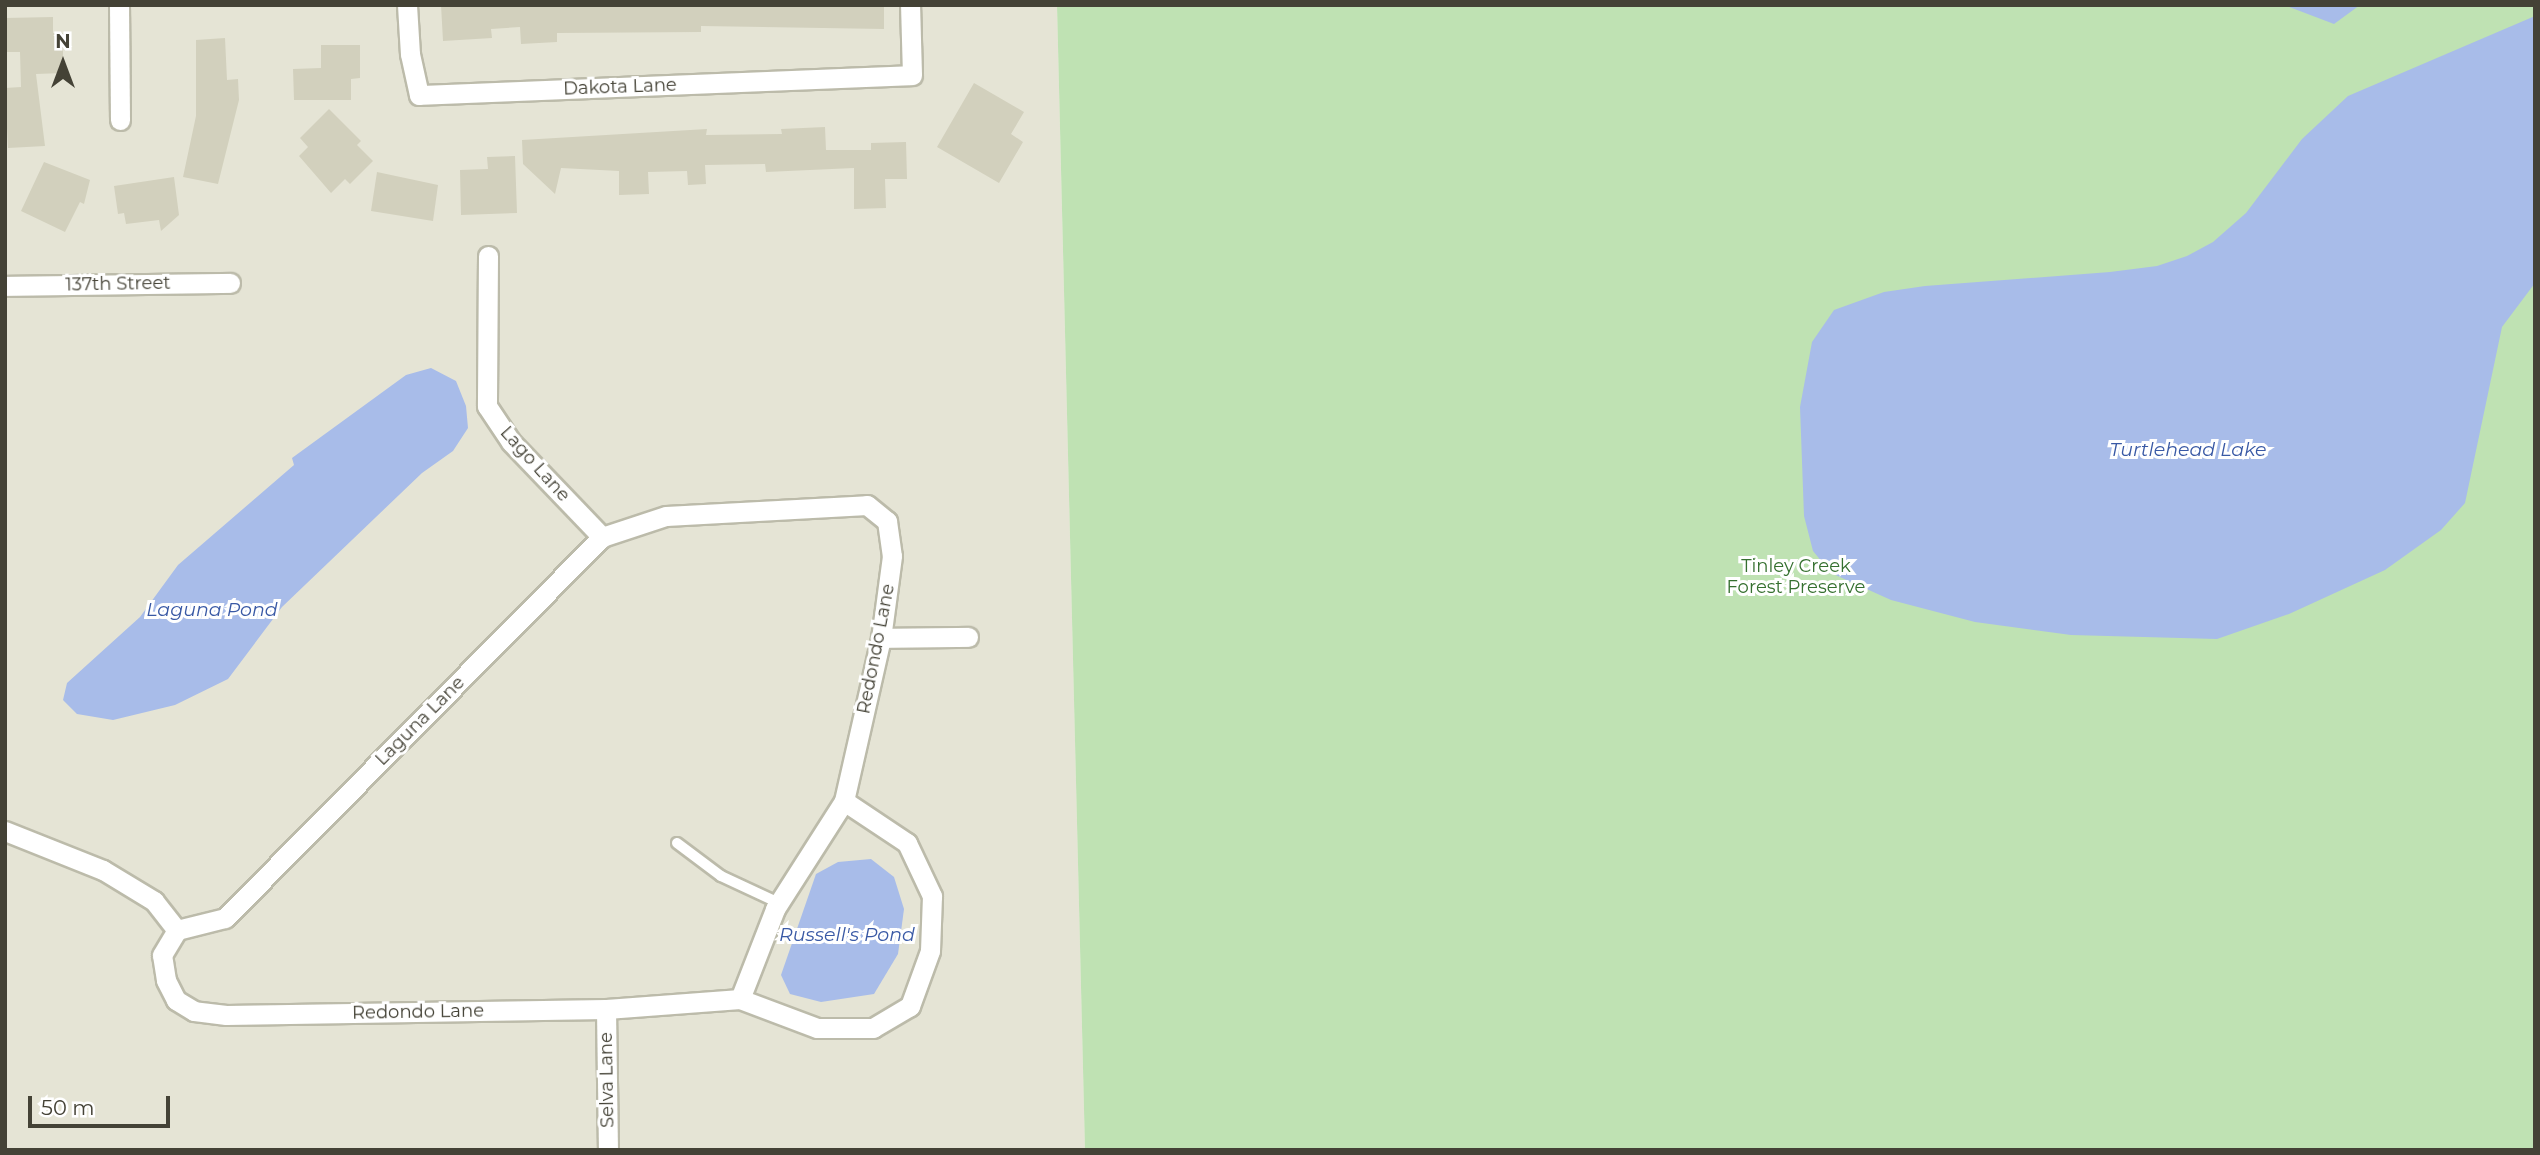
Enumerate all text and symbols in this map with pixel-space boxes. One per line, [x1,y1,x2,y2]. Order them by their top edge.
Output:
north arrow [28,28,98,98]
text: N [55,30,71,53]
street label: Dakota Lane [563,74,677,100]
street label: 137th Street [65,272,171,296]
street label: Lago Lane [496,422,574,506]
water label: Turtlehead Lake [2110,439,2266,461]
park label: Tinley Creek Forest Preserve [1727,556,1865,598]
street label: Redondo Lane [853,582,899,716]
water label: Laguna Pond [146,599,278,621]
street label: Laguna Lane [371,672,469,770]
water label: Russell's Pond [779,924,915,946]
street label: Redondo Lane [352,1000,484,1024]
street label: Selva Lane [595,1032,619,1128]
scale bar [32,1082,173,1126]
text: 50 m [41,1095,95,1120]

